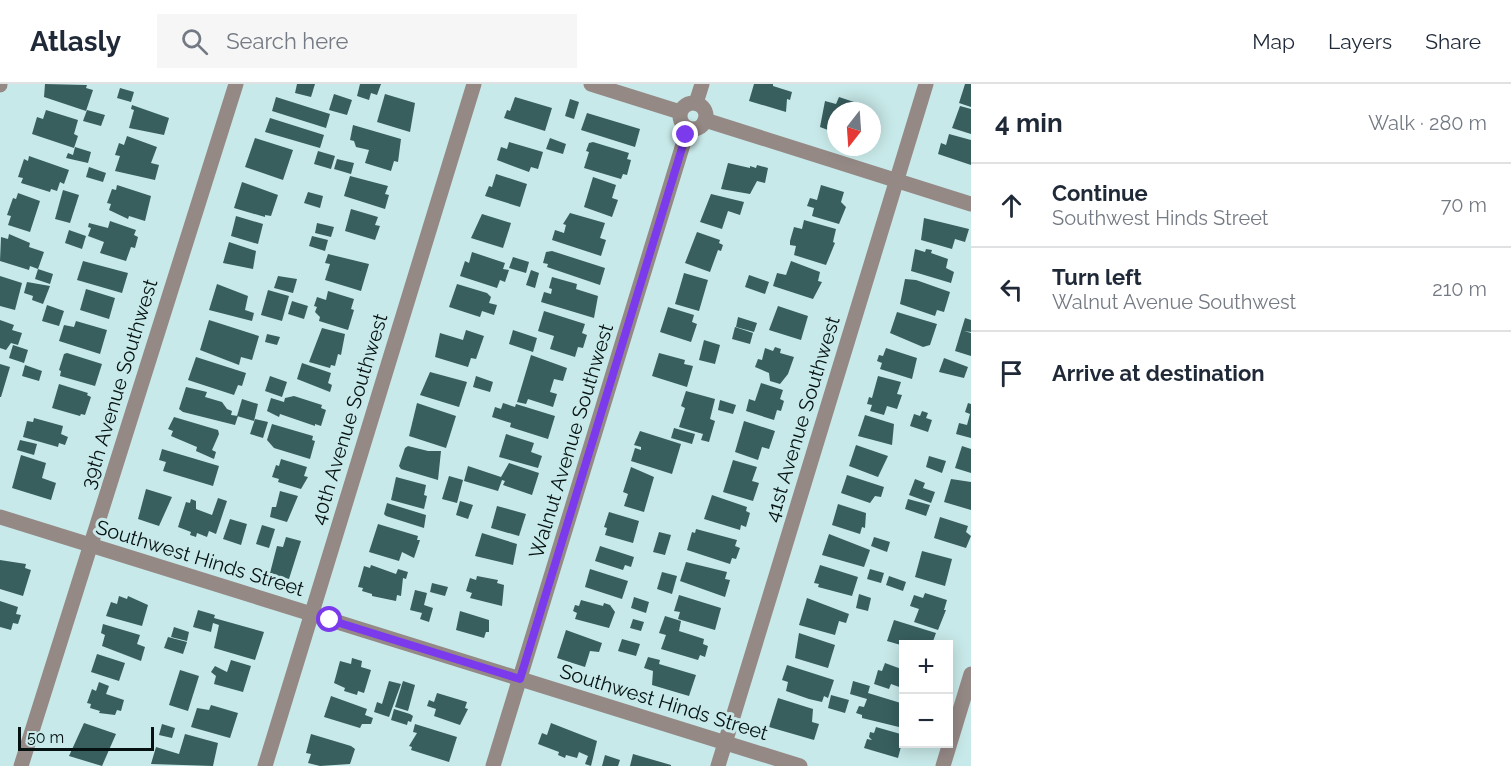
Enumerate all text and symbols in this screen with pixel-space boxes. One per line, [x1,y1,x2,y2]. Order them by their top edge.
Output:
search box [157,14,577,68]
text: Atlasly [30,25,121,58]
icon: search [178,25,211,58]
text: Search here [226,28,348,54]
text: Map [1252,29,1295,54]
text: Layers [1328,29,1392,54]
text: Share [1425,29,1481,54]
north arrow [827,102,881,156]
text: 4 min [995,108,1063,138]
text: Walk · 280 m [1368,111,1487,135]
route end [672,121,698,147]
text: Continue [1052,180,1148,206]
icon: ahead [995,189,1028,222]
text: 70 m [1441,193,1487,217]
text: Southwest Hinds Street [1052,206,1269,230]
text: Turn left [1052,264,1142,290]
icon: left [995,273,1028,306]
street label: 39th Avenue Southwest [76,276,163,492]
text: 210 m [1432,277,1487,301]
text: Walnut Avenue Southwest [1052,290,1296,314]
street label: 40th Avenue Southwest [305,310,393,527]
street label: 41st Avenue Southwest [759,313,845,525]
street label: Walnut Avenue Southwest [524,320,618,561]
icon: arrive [995,357,1028,390]
text: Arrive at destination [1052,360,1265,386]
street label: Southwest Hinds Street [93,515,307,601]
route start [316,606,342,632]
map controls [899,640,953,748]
button: + [899,640,953,694]
street label: Southwest Hinds Street [557,659,771,745]
button: − [899,694,953,748]
scale bar [18,724,154,752]
text: 50 m [27,728,64,747]

